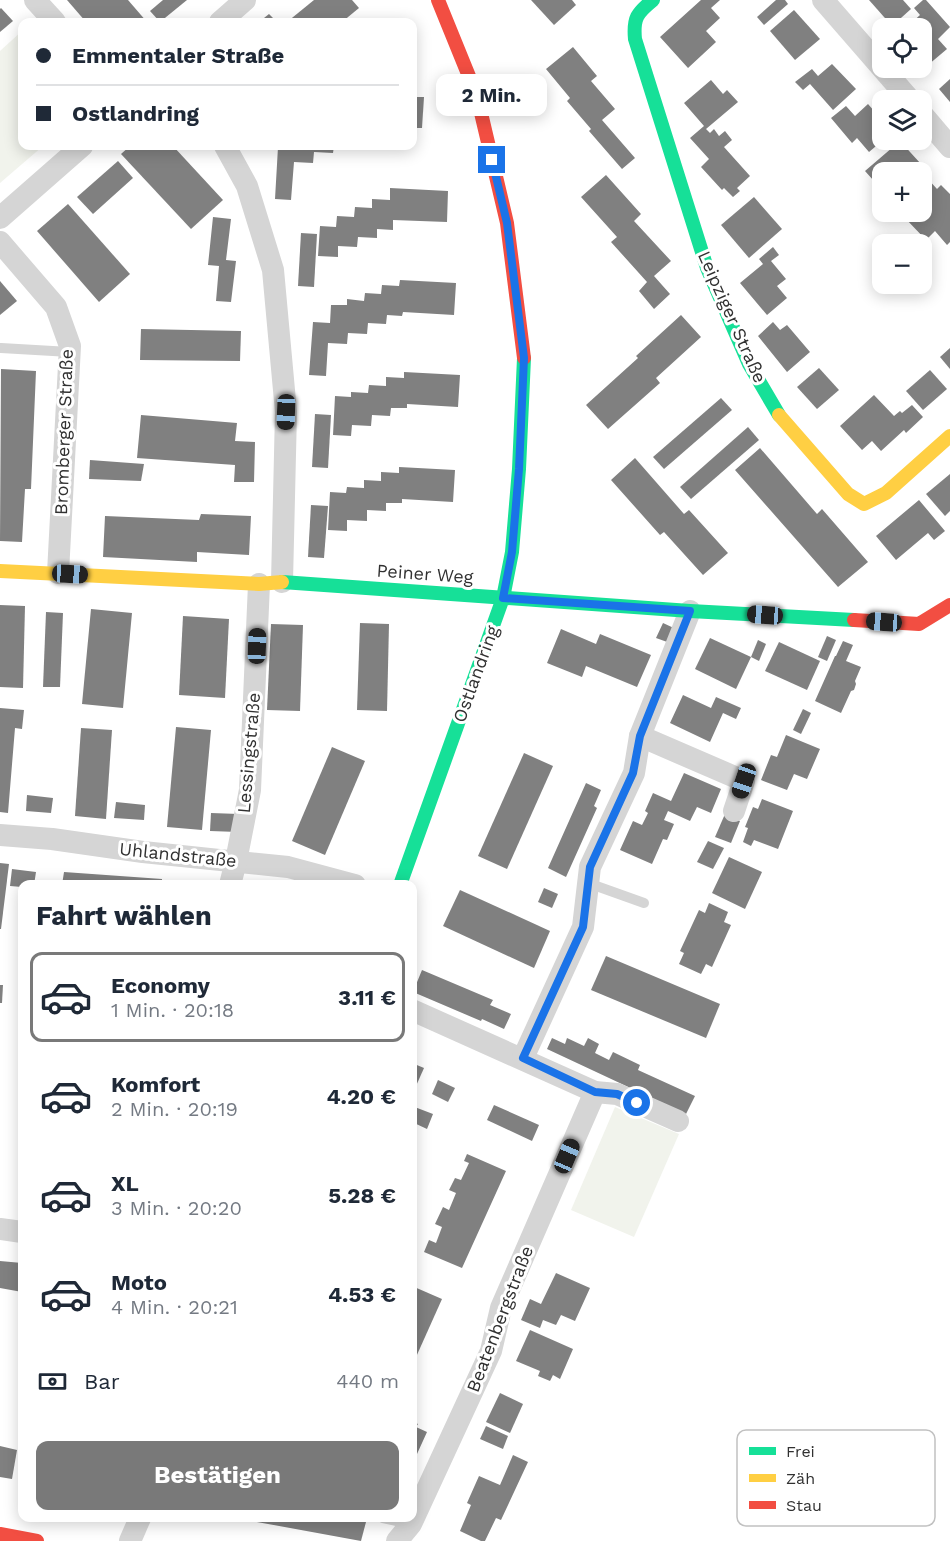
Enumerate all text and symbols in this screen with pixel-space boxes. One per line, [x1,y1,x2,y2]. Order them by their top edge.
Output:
map controls [872,18,932,294]
button: locate [872,18,932,78]
text: Emmentaler Straße [72,43,284,68]
callout: 2 Min. [436,73,548,115]
text: 2 Min. [462,83,521,107]
button: layers [872,90,932,150]
text: Ostlandring [72,101,199,126]
route end [478,146,505,173]
button: + [872,162,932,222]
button: − [872,234,932,294]
street label: Leipziger Straße [694,248,771,386]
street label: Bromberger Straße [50,349,77,515]
car [276,394,296,430]
street label: Peiner Weg [376,560,474,587]
car [52,564,88,584]
car [746,605,784,625]
car [865,612,903,632]
street label: Ostlandring [448,622,503,725]
car [247,628,267,664]
street label: Lessingstraße [233,692,264,814]
car [730,761,758,801]
street label: Uhlandstraße [118,838,238,871]
text: Fahrt wählen [36,900,212,932]
icon: car [39,970,93,1024]
text: Economy [111,973,210,998]
text: 3.11 € [338,985,396,1010]
text: 1 Min. · 20:18 [111,998,234,1022]
icon: car [39,1069,93,1123]
text: Komfort [111,1072,200,1097]
text: 4.20 € [326,1084,396,1109]
route start [623,1089,650,1116]
text: 2 Min. · 20:19 [111,1097,238,1121]
car [552,1136,582,1176]
icon: car [39,1168,93,1222]
text: XL [111,1171,139,1196]
text: 5.28 € [328,1183,396,1208]
text: 3 Min. · 20:20 [111,1196,242,1220]
street label: Beatenbergstraße [462,1243,537,1395]
icon: car [39,1267,93,1321]
text: Moto [111,1270,167,1295]
text: 4.53 € [328,1282,396,1307]
text: 4 Min. · 20:21 [111,1295,238,1319]
icon: cash [36,1365,69,1398]
text: Bar [84,1369,120,1394]
text: 440 m [336,1369,399,1393]
legend [737,1430,935,1526]
button: Bestätigen [36,1441,399,1510]
text: Frei [786,1442,815,1461]
text: Zäh [786,1469,815,1488]
text: Stau [786,1496,822,1515]

